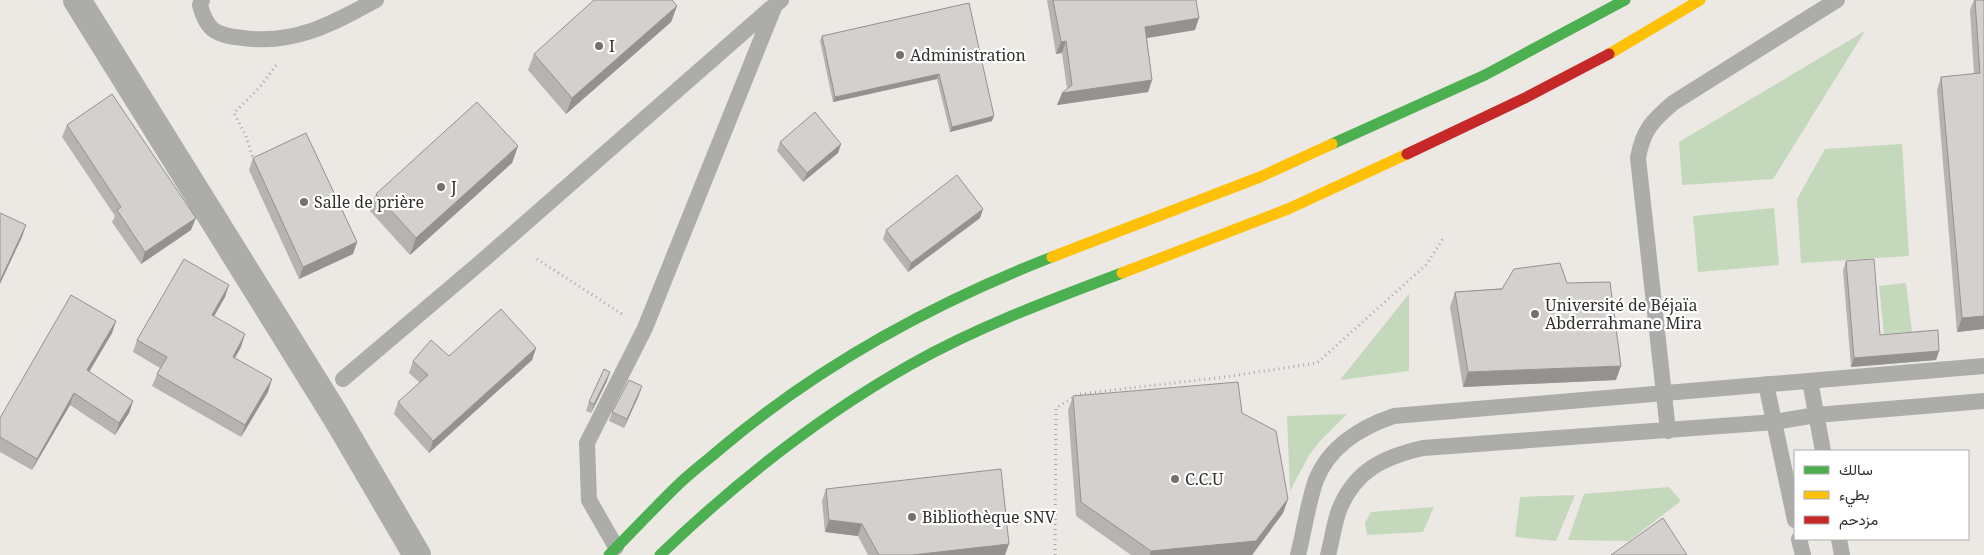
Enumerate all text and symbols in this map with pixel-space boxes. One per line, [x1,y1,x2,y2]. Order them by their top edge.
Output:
place label: I [609,35,615,57]
marker: I [593,40,605,52]
place label: Administration [910,44,1026,66]
marker: Administration [894,49,906,61]
place label: J [450,176,457,198]
marker: J [435,181,447,193]
place label: Salle de prière [314,191,424,213]
marker: Salle de prière [298,196,310,208]
place label: Université de Béjaïa Abderrahmane Mira [1545,294,1702,334]
marker: Université de Béjaïa Abderrahmane Mira [1529,308,1541,320]
legend [1794,450,1969,540]
text: سالك [1839,459,1873,479]
place label: C.C.U [1185,468,1224,490]
marker: C.C.U [1169,473,1181,485]
text: بطيء [1839,484,1869,508]
place label: Bibliothèque SNV [922,506,1056,528]
text: مزدحم [1839,509,1878,530]
marker: Bibliothèque SNV [906,511,918,523]

